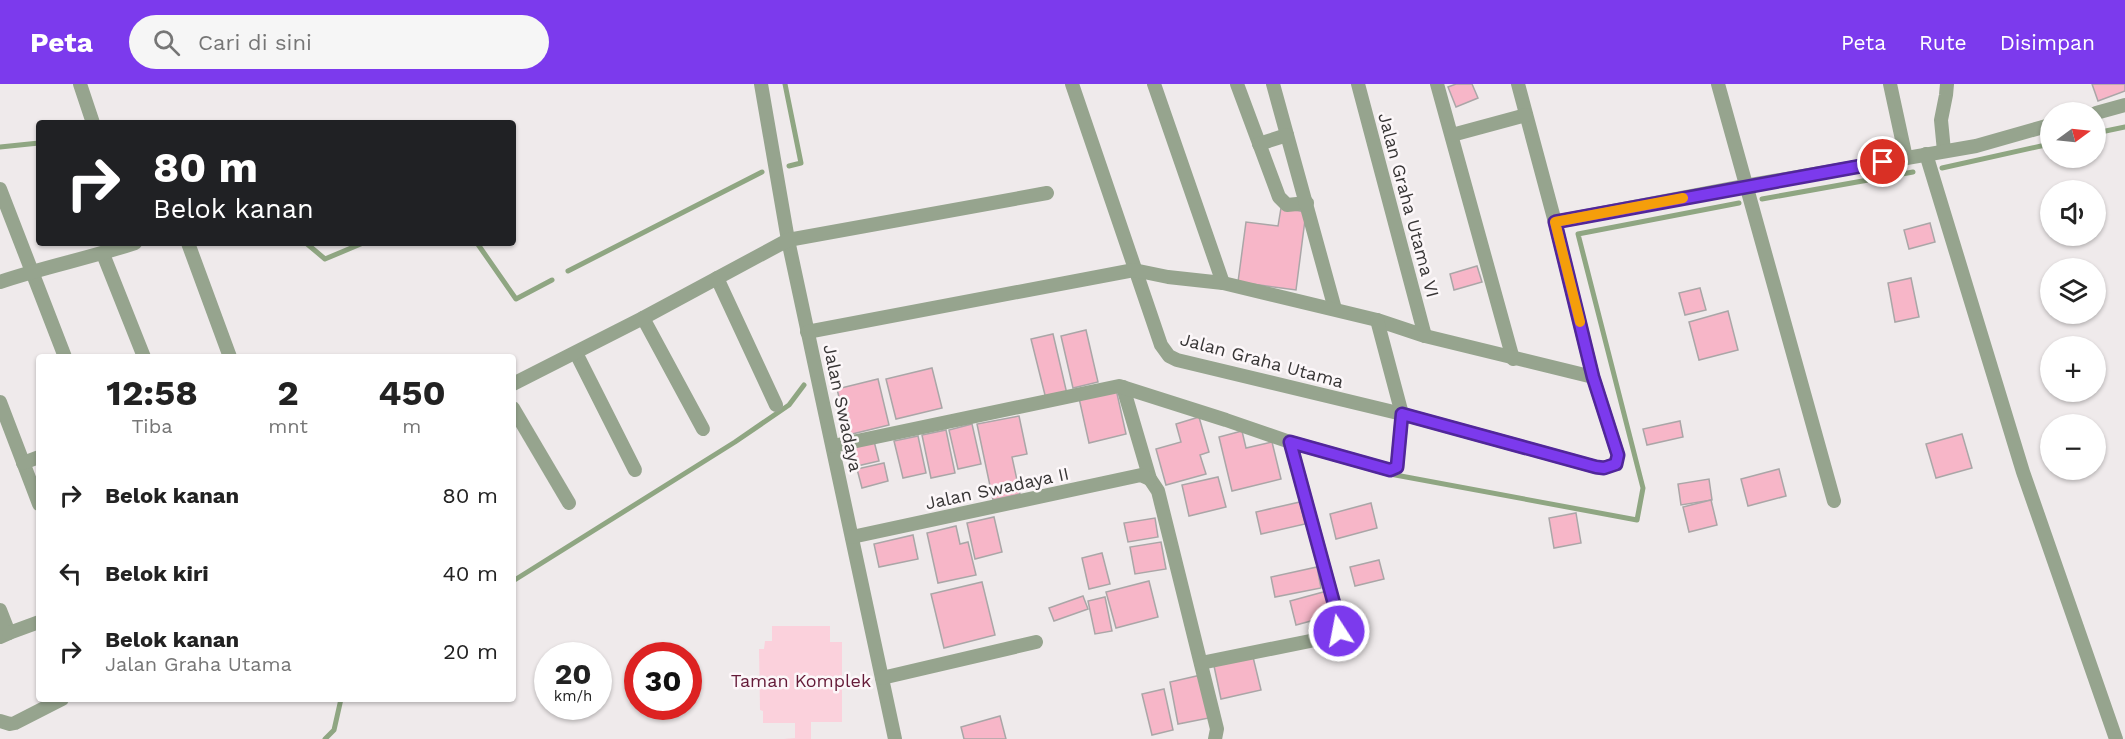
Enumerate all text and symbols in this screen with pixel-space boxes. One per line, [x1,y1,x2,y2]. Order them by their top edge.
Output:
search box [129,15,549,69]
text: Peta [30,26,93,59]
icon: search [150,26,183,59]
text: Cari di sini [198,30,312,55]
text: Peta [1841,30,1886,55]
text: Rute [1919,30,1967,55]
text: Disimpan [2000,30,2095,55]
north arrow [2040,102,2106,168]
map controls [2040,102,2106,480]
street label: Jalan Graha Utama VI [1374,110,1444,300]
pin [1857,136,1908,187]
text: 80 m [153,143,258,192]
icon: right [54,144,132,222]
icon: arrive [1866,145,1899,178]
button: sound [2040,180,2106,246]
text: Belok kanan [153,193,314,225]
button: layers [2040,258,2106,324]
street label: Jalan Graha Utama [1178,328,1346,392]
button: + [2040,336,2106,402]
street label: Jalan Swadaya [819,342,867,474]
text: 12:58 [106,372,198,414]
text: 2 [277,372,299,414]
text: 450 [378,372,446,414]
text: Tiba [132,414,173,438]
text: mnt [268,414,308,438]
text: m [402,414,421,438]
button: − [2040,414,2106,480]
street label: Jalan Swadaya II [923,463,1071,513]
icon: right [54,479,87,512]
text: Belok kanan [105,483,239,508]
text: 80 m [442,483,498,508]
icon: left [54,557,87,590]
text: Belok kiri [105,561,209,586]
text: 40 m [442,561,498,586]
position arrow [1307,599,1371,663]
text: Belok kanan [105,627,239,652]
icon: right [54,635,87,668]
text: 20 m [443,639,498,664]
speed limit sign: 30 [624,642,702,720]
text: Jalan Graha Utama [105,652,292,676]
text: 20 [554,656,592,691]
park label: Taman Komplek [731,670,871,691]
text: km/h [554,687,592,705]

